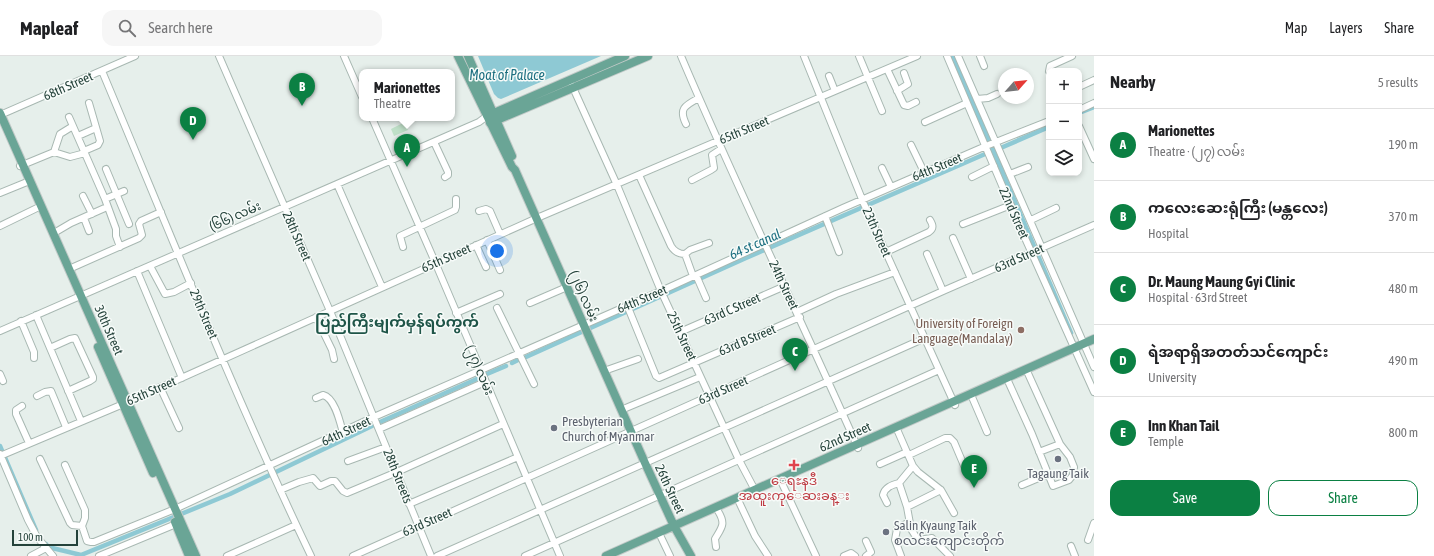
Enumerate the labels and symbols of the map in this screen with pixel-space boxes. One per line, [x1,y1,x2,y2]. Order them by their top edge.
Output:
water label: Moat of Palace [469,67,545,83]
street label: 68th Street [41,68,95,104]
north arrow [998,68,1034,104]
pin: B [289,73,315,106]
pin: D [180,107,206,140]
street label: 65th Street [717,113,771,147]
pin: A [394,134,420,167]
street label: 64th Street [910,150,964,184]
street label: 22nd Street [996,185,1032,241]
street label: (၆၆) လမ်း [207,197,263,234]
street label: 23th Street [859,205,895,259]
street label: 28th Street [279,209,315,263]
water label: 64 st canal [727,225,783,262]
street label: 65th Street [419,240,473,276]
street label: 63rd Street [992,240,1046,276]
your location [487,241,507,261]
street label: 24th Street [766,258,802,312]
street label: (၂၆) လမ်း [563,268,603,325]
street label: 64th Street [615,282,669,316]
street label: 29th Street [187,287,221,341]
street label: 63rd C Street [701,290,763,328]
street label: 30th Street [91,303,127,357]
street label: 25th Street [664,309,700,363]
district label: ပြည်ကြီးမျက်မှန်ရပ်ကွက် [315,312,479,334]
place label: University of Foreign Language(Mandalay) [912,316,1013,346]
street label: 63rd B Street [716,321,778,359]
marker: University of Foreign Language(Mandalay) [1016,325,1026,335]
pin: C [782,338,808,371]
street label: (၂၇) လမ်း [460,342,498,399]
street label: 63rd Street [696,372,750,408]
street label: 65th Street [124,373,178,409]
street label: 64th Street [319,413,373,449]
place label: Presbyterian Church of Myanmar [562,414,654,444]
street label: 62nd Street [817,419,873,455]
marker: Presbyterian Church of Myanmar [549,423,559,433]
street label: 28th Streets [380,447,416,506]
marker: Tagaung Taik [1053,454,1063,464]
pin: E [961,455,987,488]
marker: ေရႊနဒီ အထူးကုေဆးခန္း [788,459,800,471]
street label: 26th Street [652,462,688,516]
place label: Tagaung Taik [1027,466,1089,481]
place label: ေရႊနဒီ အထူးကုေဆးခန္း [739,472,849,506]
street label: 63rd Street [400,504,454,540]
place label: Salin Kyaung Taik စလင်းကျောင်းတိုက် [894,518,1004,551]
marker: Salin Kyaung Taik စလင်းကျောင်းတိုက် [881,527,891,537]
scale bar [12,528,78,547]

